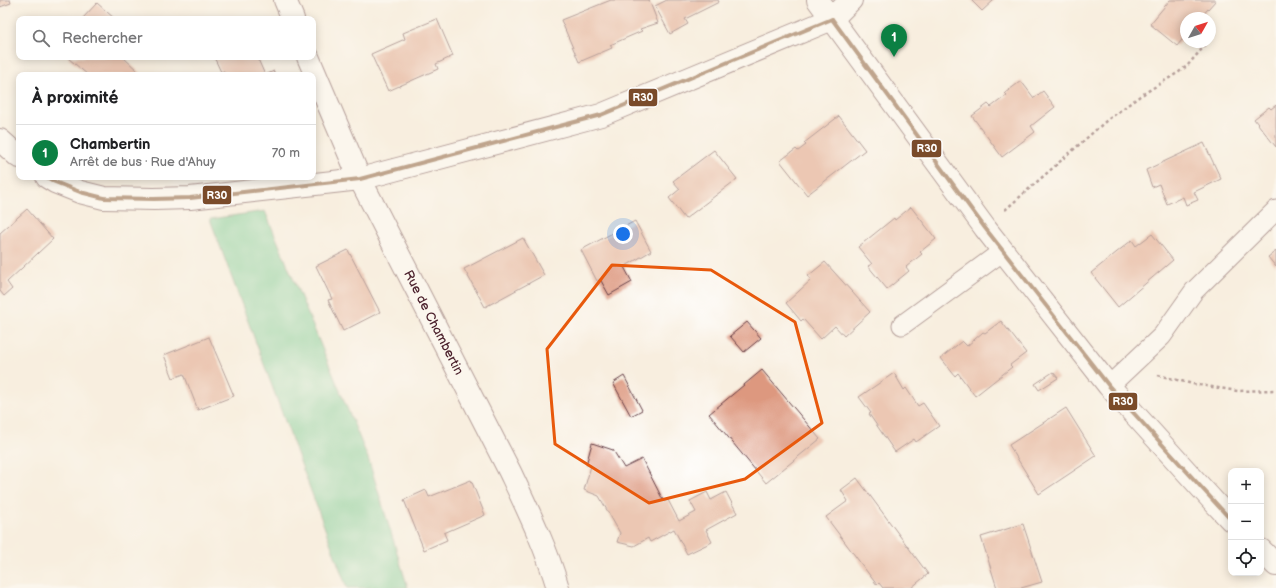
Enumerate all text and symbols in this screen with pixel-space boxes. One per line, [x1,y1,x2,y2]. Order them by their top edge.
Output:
north arrow [1180,12,1216,48]
search box [16,16,316,60]
pin: 1 [881,24,907,57]
icon: search [30,27,52,49]
text: Rechercher [62,29,142,48]
text: À proximité [32,88,118,108]
line badge: R30 [628,88,658,107]
text: R30 [633,91,654,104]
text: Chambertin [70,135,150,154]
line badge: R30 [911,139,942,158]
text: R30 [917,142,938,155]
text: 1 [42,145,48,161]
text: 70 m [272,145,300,161]
text: Arrêt de bus · Rue d'Ahuy [70,154,216,170]
line badge: R30 [202,185,232,205]
text: R30 [207,189,228,202]
your location [613,224,633,244]
street label: Rue de Chambertin [400,268,467,378]
line badge: R30 [1108,392,1138,411]
text: R30 [1113,395,1134,408]
map controls [1228,468,1264,576]
button: + [1228,468,1264,504]
button: − [1228,504,1264,540]
button: locate [1228,540,1264,576]

